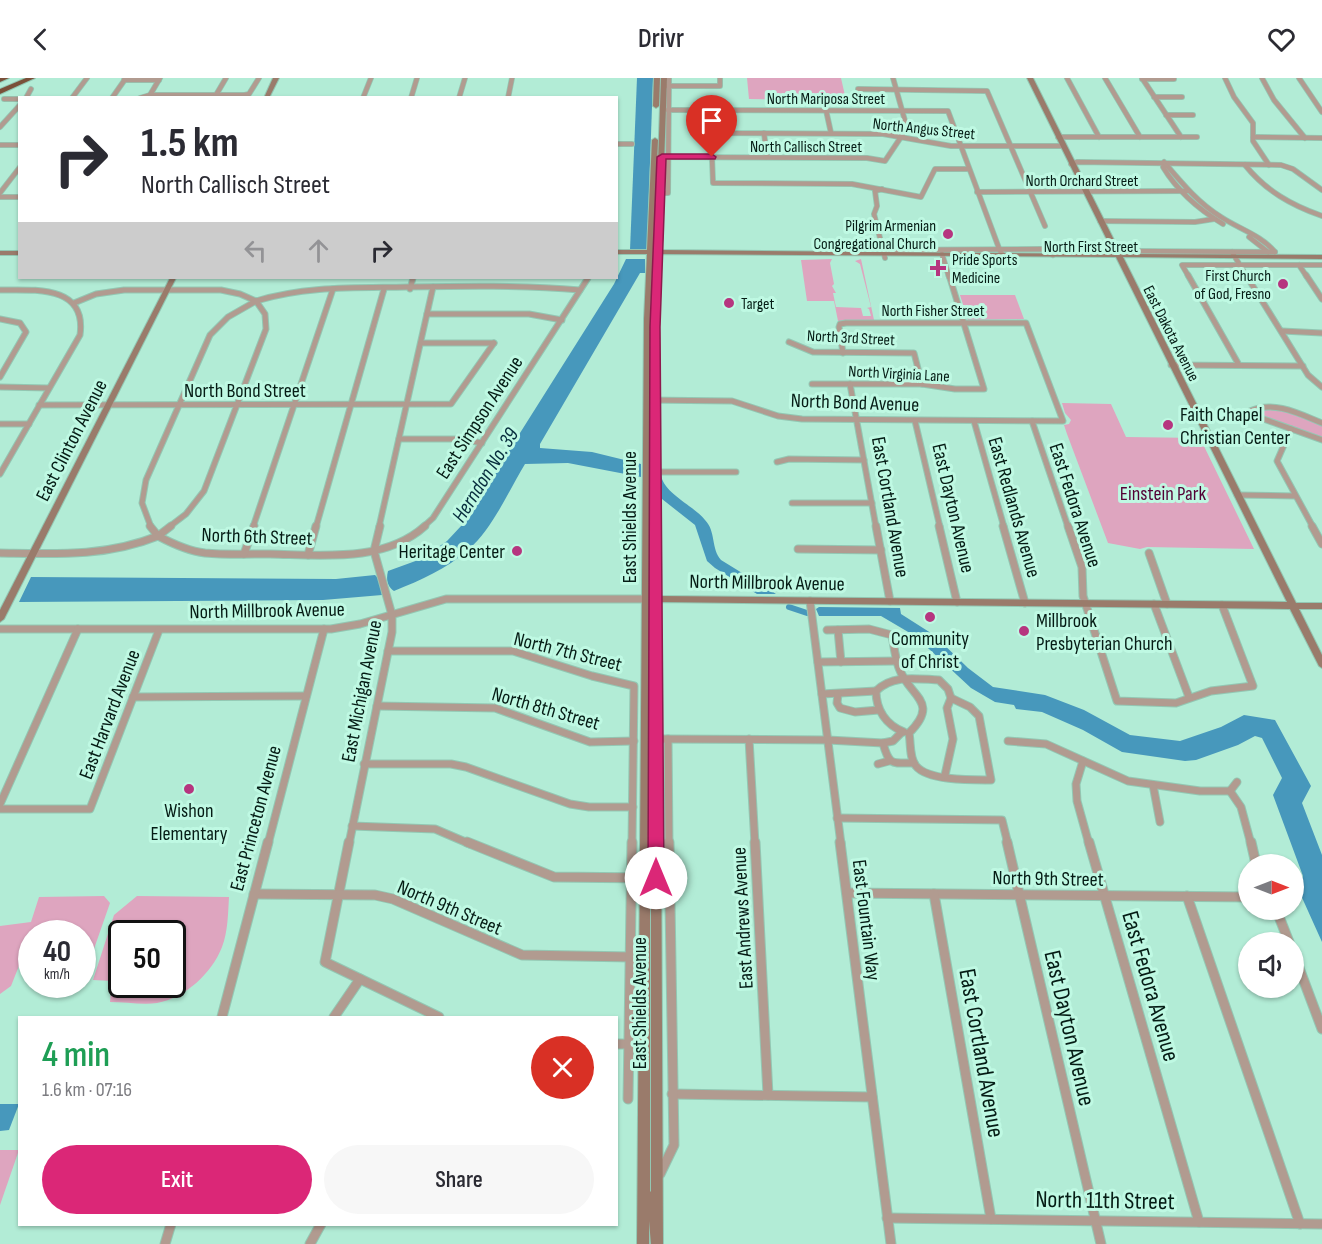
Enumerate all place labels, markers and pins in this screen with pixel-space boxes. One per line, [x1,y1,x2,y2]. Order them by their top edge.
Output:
pin [686,95,737,157]
place label: Pilgrim Armenian Congregational Church [814,217,936,254]
marker: Pilgrim Armenian Congregational Church [941,227,955,241]
place label: Pride Sports Medicine [952,251,1018,288]
marker: Pride Sports Medicine [929,259,947,277]
place label: First Church of God, Fresno [1194,267,1271,304]
marker: First Church of God, Fresno [1276,277,1290,291]
place label: Target [741,295,774,314]
marker: Target [722,296,736,310]
place label: Faith Chapel Christian Center [1180,403,1290,450]
marker: Faith Chapel Christian Center [1161,418,1175,432]
place label: Heritage Center [399,540,505,564]
marker: Heritage Center [510,544,524,558]
place label: Millbrook Presbyterian Church [1036,609,1173,656]
marker: Community of Christ [923,610,937,624]
marker: Millbrook Presbyterian Church [1017,624,1031,638]
place label: Community of Christ [891,627,969,674]
marker: Wishon Elementary [182,782,196,796]
place label: Wishon Elementary [151,799,228,846]

